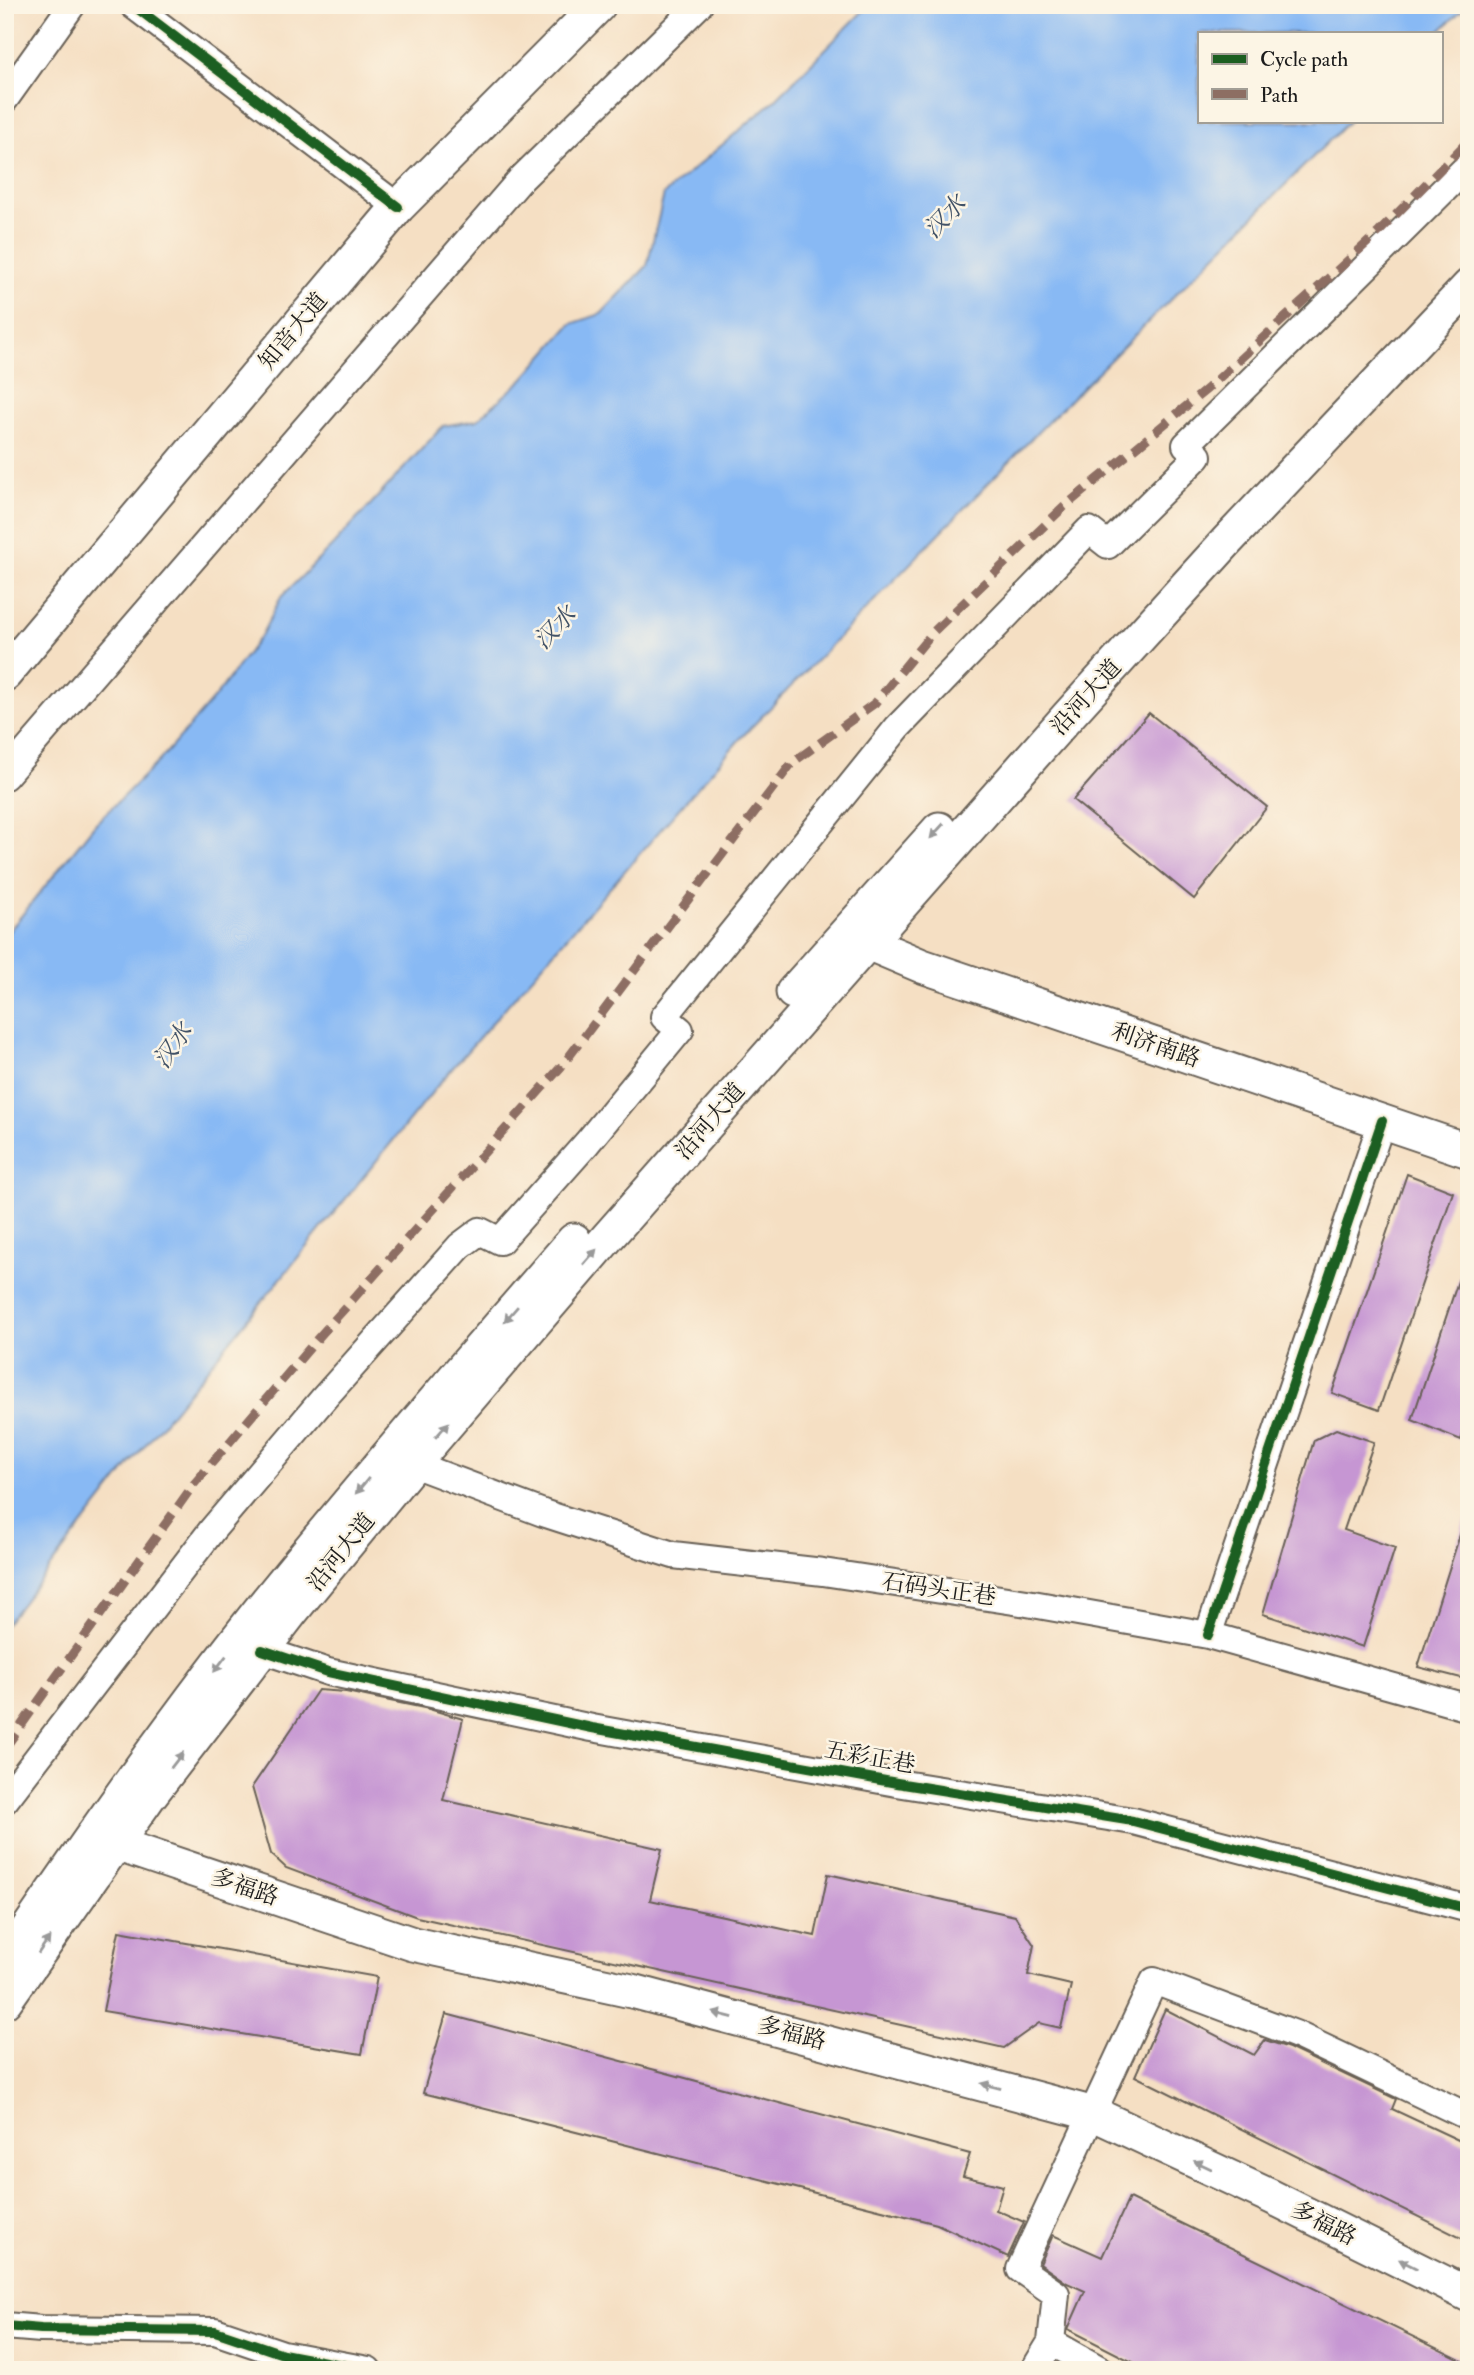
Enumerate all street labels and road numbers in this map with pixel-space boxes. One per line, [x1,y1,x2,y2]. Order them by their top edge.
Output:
street label: 知音大道 [252,286,334,376]
street label: 沿河大道 [1044,653,1128,741]
street label: 利济南路 [1108,1016,1204,1074]
street label: 沿河大道 [669,1077,751,1165]
street label: 沿河大道 [301,1507,381,1597]
street label: 石码头正巷 [880,1567,998,1611]
street label: 五彩正巷 [822,1735,918,1779]
street label: 多福路 [208,1862,282,1912]
street label: 多福路 [755,2010,829,2056]
street label: 多福路 [1287,2194,1361,2252]

